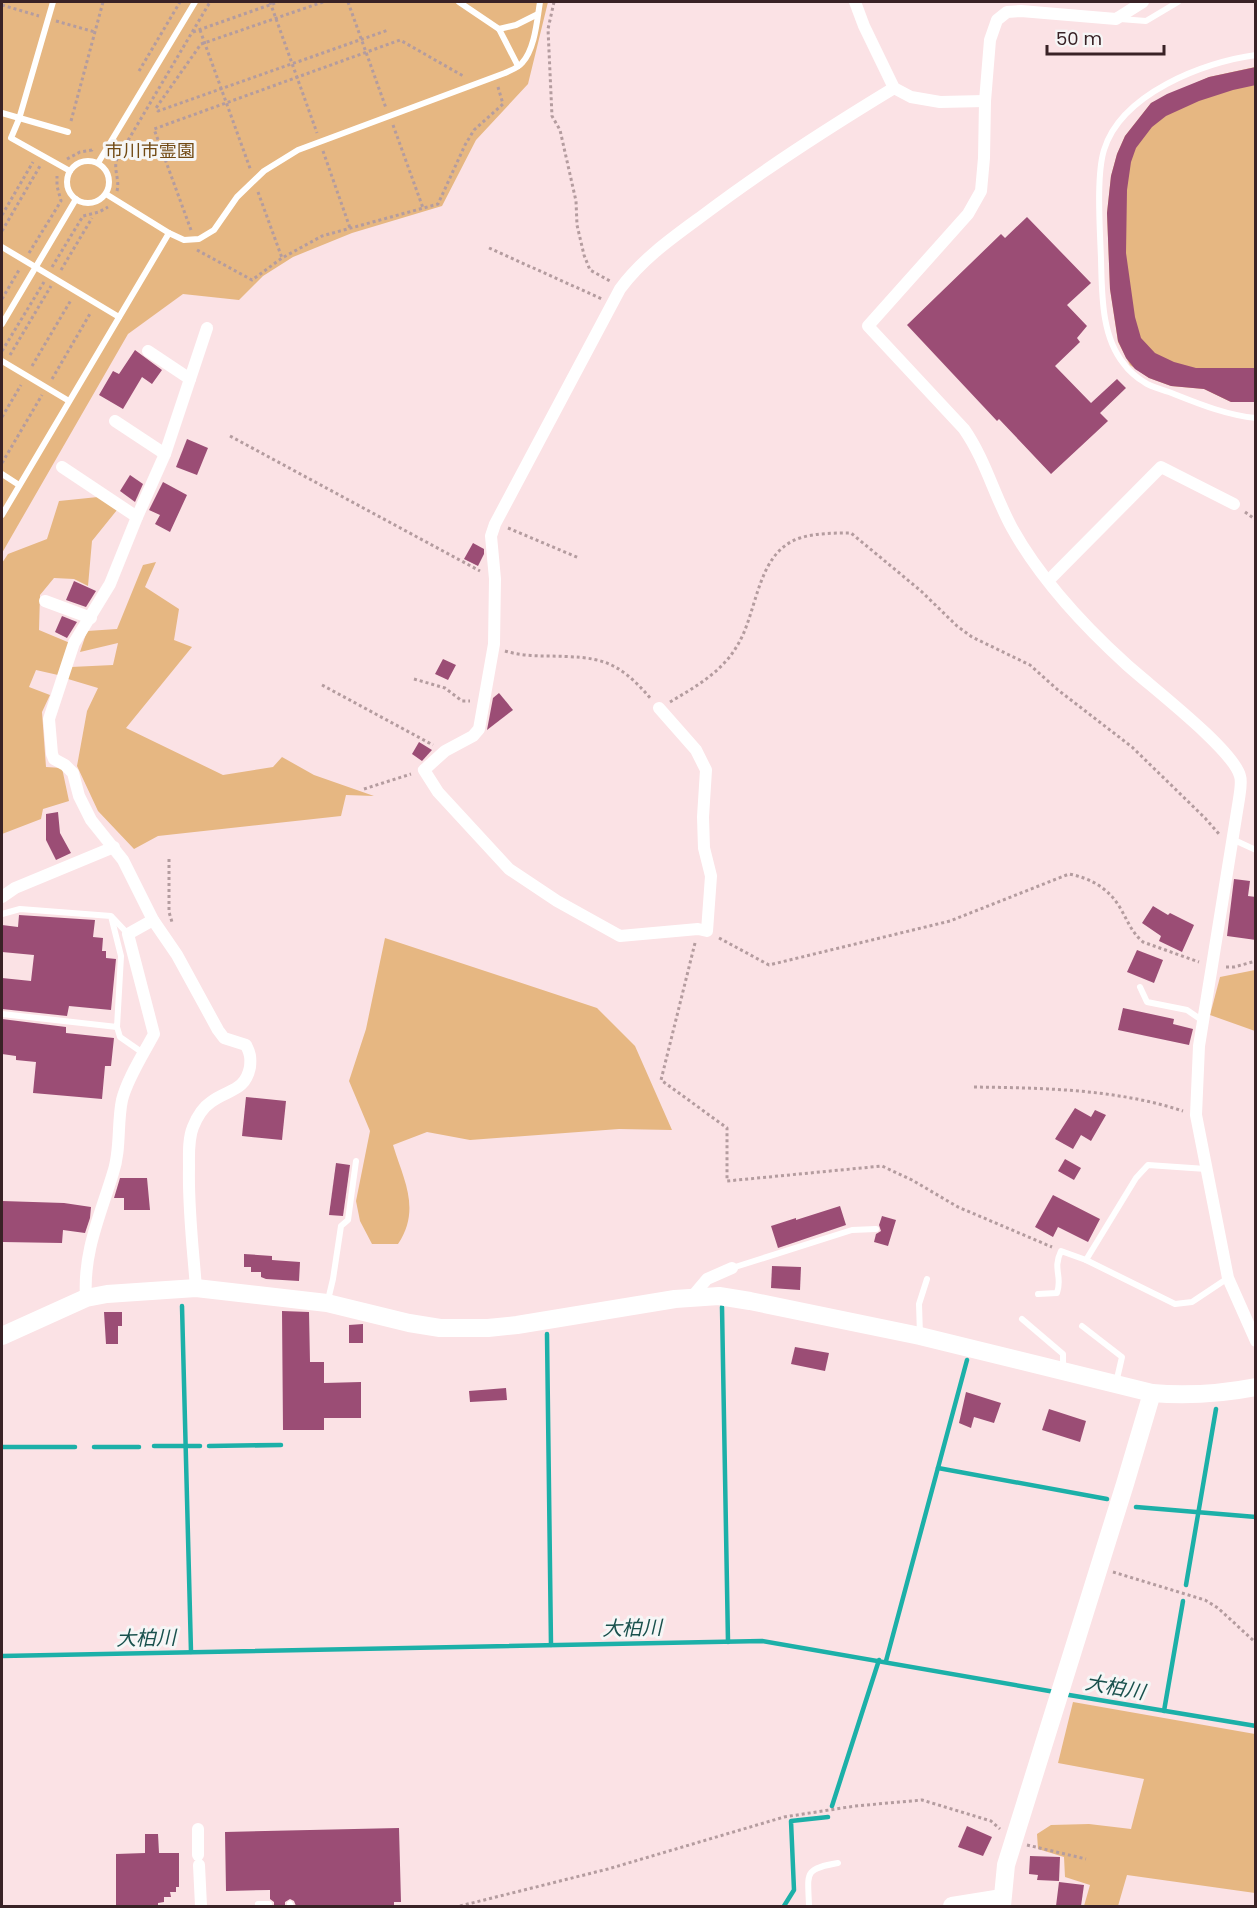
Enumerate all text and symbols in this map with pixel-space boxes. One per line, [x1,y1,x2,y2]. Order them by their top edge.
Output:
scale bar [1047,18,1164,56]
text: 50 m [1056,26,1102,51]
park label: 市川市霊園 [105,138,195,163]
water label: 大柏川 [602,1613,664,1643]
water label: 大柏川 [116,1623,178,1653]
water label: 大柏川 [1083,1668,1149,1706]

